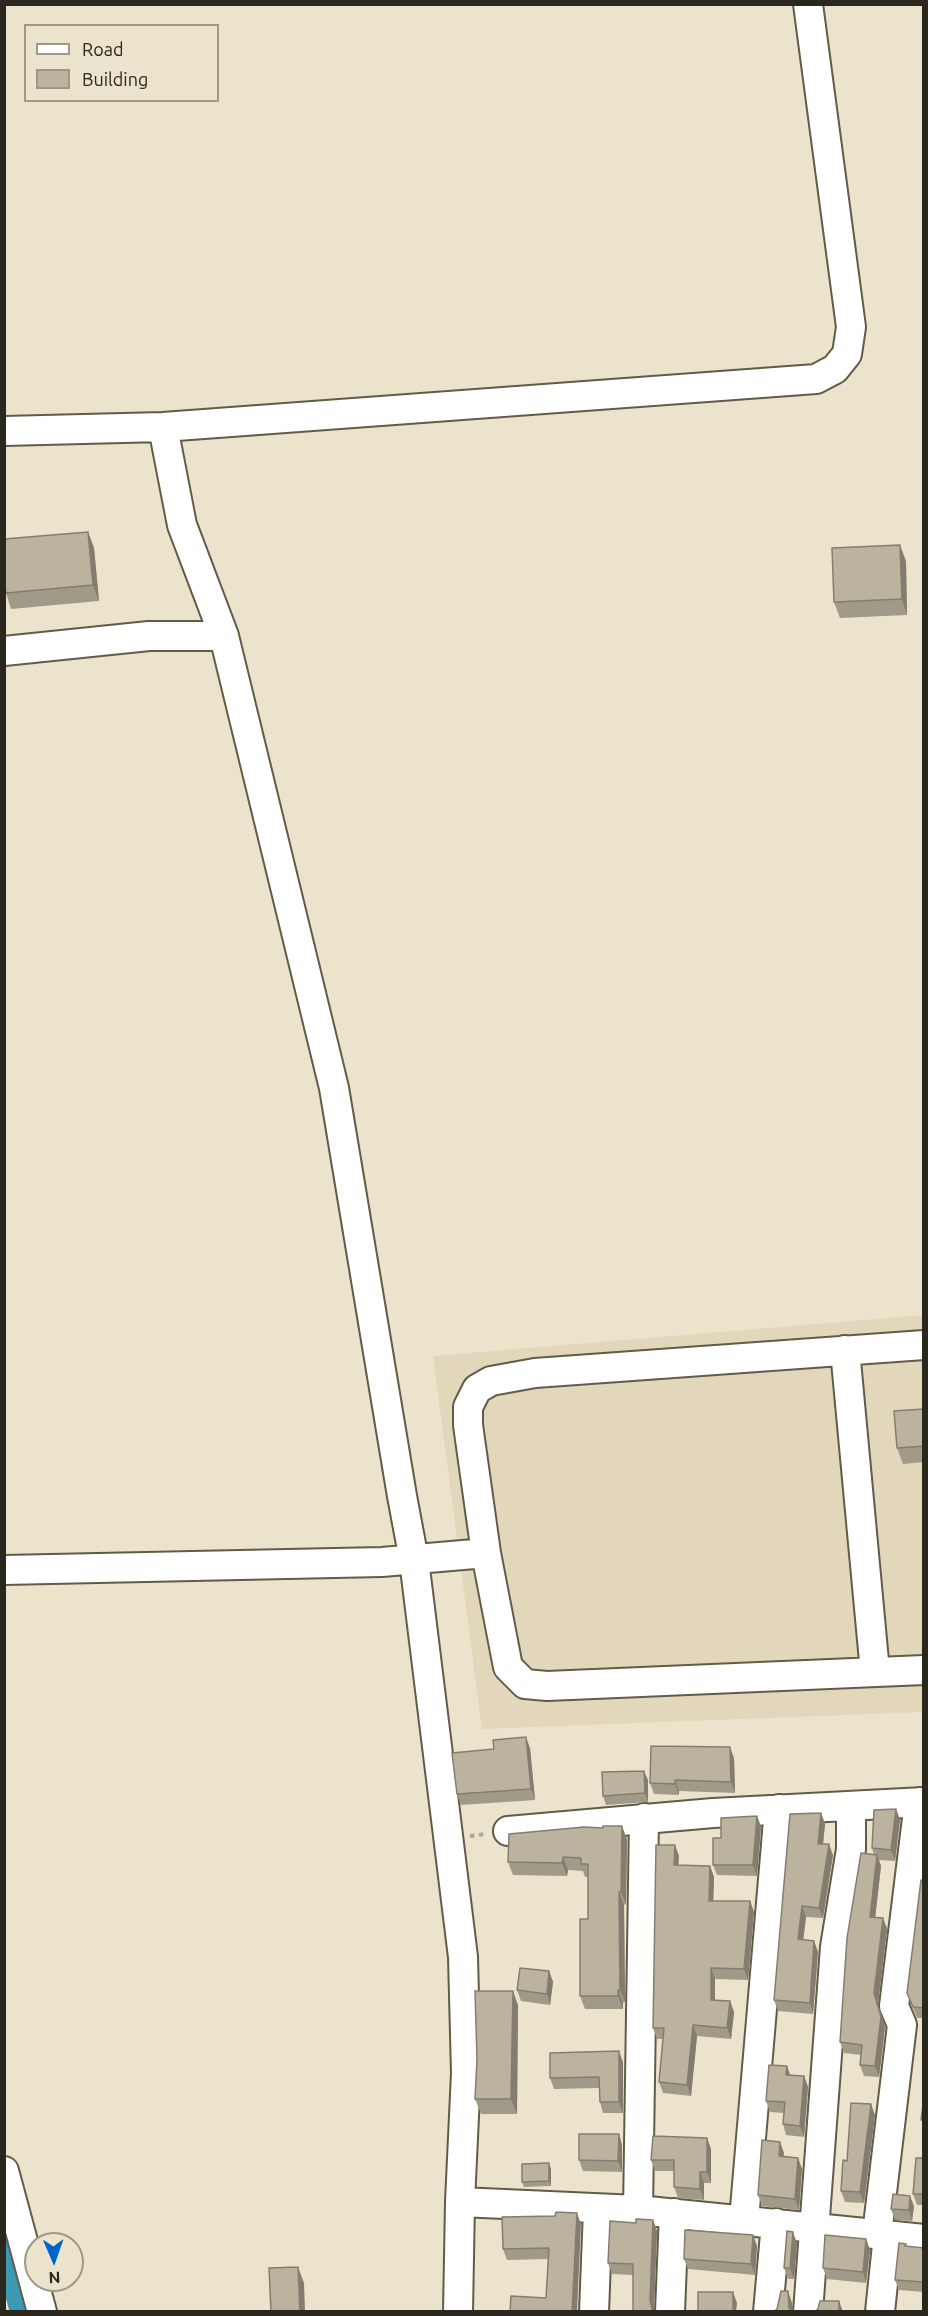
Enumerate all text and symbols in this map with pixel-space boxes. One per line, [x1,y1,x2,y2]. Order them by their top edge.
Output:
legend [24,24,219,102]
text: Road [82,39,124,59]
text: Building [82,69,148,89]
north arrow [24,2232,84,2292]
text: N [48,2269,61,2287]

